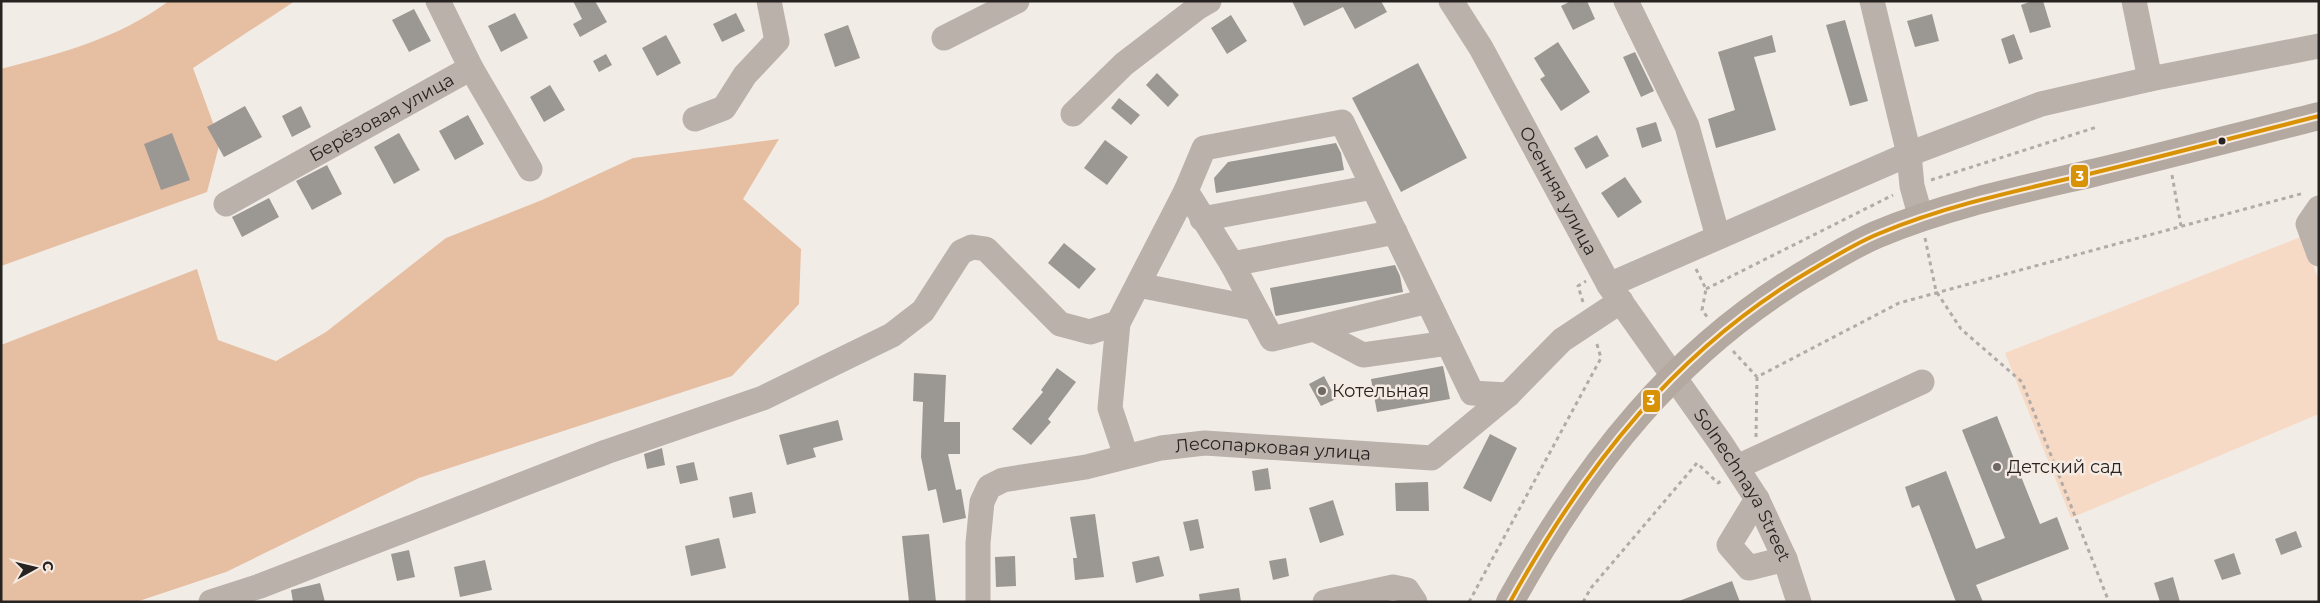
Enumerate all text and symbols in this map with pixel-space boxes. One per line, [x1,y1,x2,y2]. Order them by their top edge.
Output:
street label: Берёзовая улица [305,69,458,167]
street label: Осенняя улица [1514,122,1602,259]
unlabelled marker [2217,136,2227,146]
line badge: 3 [2070,164,2089,188]
text: 3 [2075,167,2084,185]
place label: Котельная [1332,380,1429,402]
marker: Котельная [1316,385,1328,397]
line badge: 3 [1642,389,1661,413]
text: 3 [1646,391,1655,409]
street label: Solnechnaya Street [1689,404,1796,565]
street label: Лесопарковая улица [1174,432,1372,465]
place label: Детский сад [2007,456,2123,478]
marker: Детский сад [1991,461,2003,473]
north arrow [10,543,60,593]
text: С [38,560,57,572]

